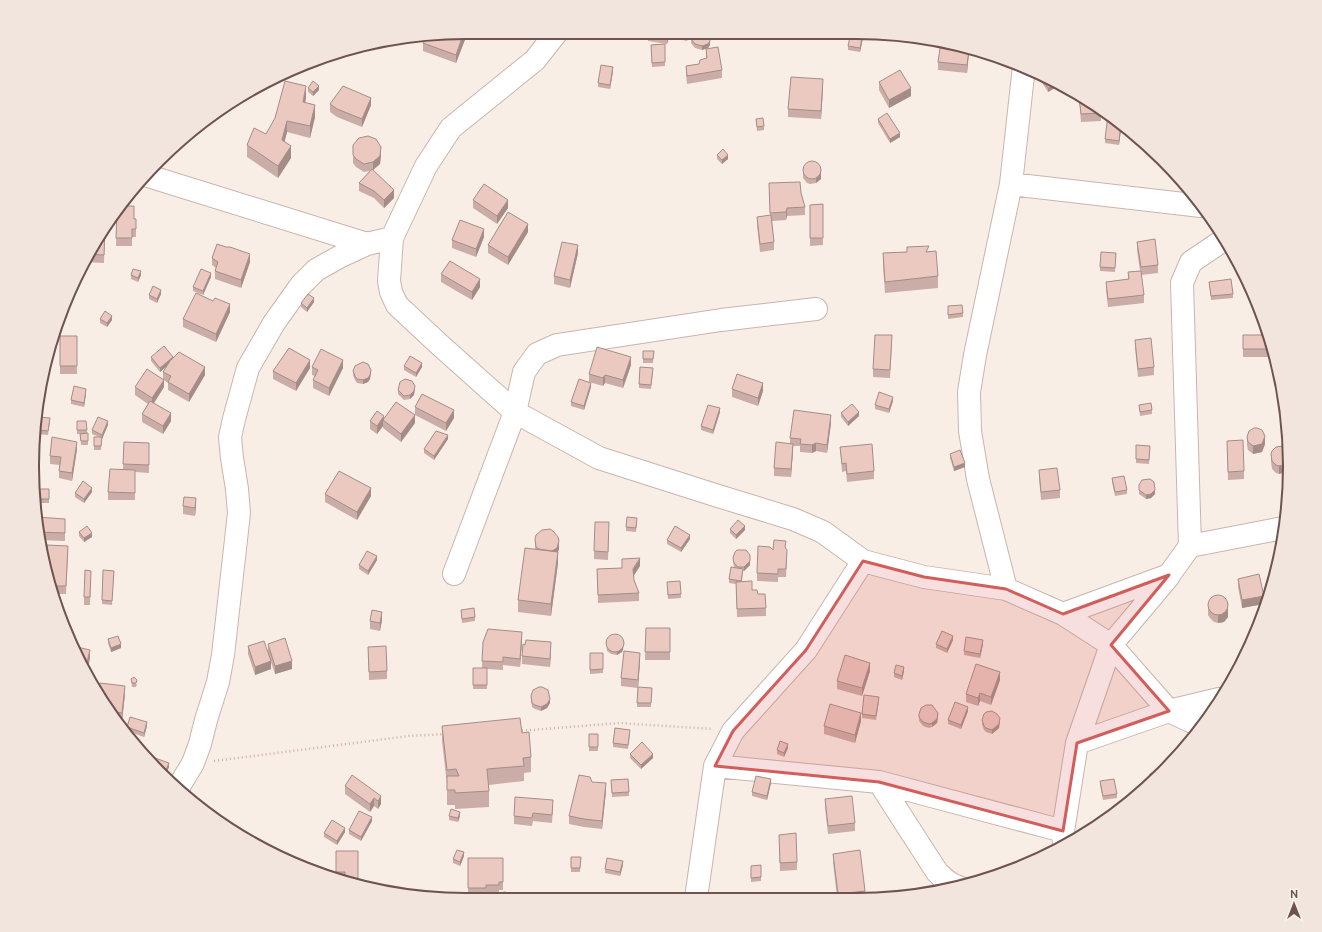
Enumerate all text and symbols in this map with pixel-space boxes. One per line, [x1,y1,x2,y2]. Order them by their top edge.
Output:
north arrow [1274,884,1314,924]
text: N [1290,888,1298,900]

